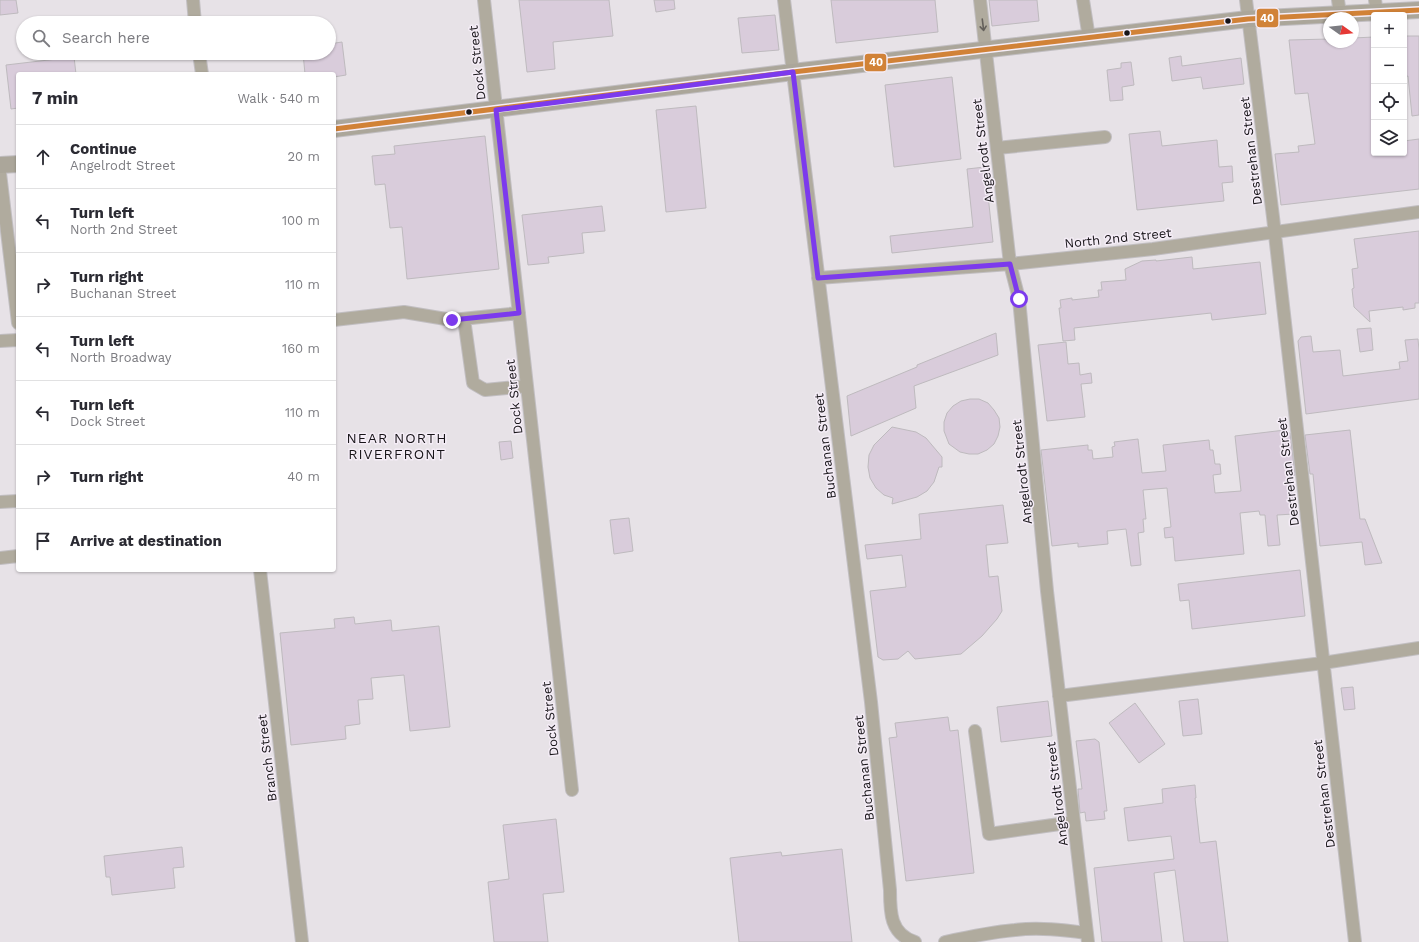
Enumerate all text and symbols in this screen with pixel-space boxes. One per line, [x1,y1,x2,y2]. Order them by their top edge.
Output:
line badge: 40 [1256,8,1279,28]
text: 40 [1260,12,1274,25]
north arrow [1323,12,1359,48]
map controls [1371,12,1407,156]
button: + [1371,12,1407,48]
search box [16,16,336,60]
unlabelled marker [1223,16,1233,26]
one-way arrow [979,18,987,31]
street label: Dock Street [466,24,488,101]
icon: search [30,27,52,49]
unlabelled marker [1122,28,1132,38]
text: Search here [62,29,150,47]
button: − [1371,48,1407,84]
line badge: 40 [864,53,887,72]
text: 40 [869,56,883,69]
button: locate [1371,84,1407,120]
text: 7 min [32,88,78,108]
text: Walk · 540 m [237,91,320,106]
street label: Destrehan Street [1237,96,1265,206]
street label: Angelrodt Street [969,97,997,204]
unlabelled marker [464,107,474,117]
button: layers [1371,120,1407,156]
text: Continue [70,140,137,158]
icon: ahead [32,146,54,168]
text: 20 m [288,149,320,164]
text: Angelrodt Street [70,158,175,173]
text: Turn left [70,204,134,222]
icon: left [32,210,54,232]
text: 100 m [282,213,320,228]
text: North 2nd Street [70,222,177,237]
street label: North 2nd Street [1064,225,1173,251]
text: Turn right [70,268,143,286]
icon: right [32,274,54,296]
text: 110 m [285,277,320,292]
text: Buchanan Street [70,286,176,301]
route start [1010,290,1028,308]
route end [443,311,461,329]
text: Turn left [70,332,134,350]
icon: left [32,338,54,360]
text: 160 m [282,341,320,356]
text: North Broadway [70,350,171,365]
street label: Dock Street [503,358,525,435]
street label: Buchanan Street [811,392,839,500]
text: Turn left [70,396,134,414]
icon: left [32,402,54,424]
text: 110 m [285,405,320,420]
text: Dock Street [70,414,145,429]
street label: Destrehan Street [1274,417,1302,527]
street label: Angelrodt Street [1009,418,1035,525]
district label: NEAR NORTH RIVERFRONT [346,430,448,462]
icon: right [32,466,54,488]
text: Turn right [70,468,143,486]
text: 40 m [287,469,320,484]
icon: arrive [32,530,54,552]
text: Arrive at destination [70,532,222,550]
street label: Dock Street [539,680,561,757]
street label: Branch Street [254,713,280,803]
street label: Buchanan Street [851,714,877,822]
street label: Destrehan Street [1310,739,1338,849]
street label: Angelrodt Street [1043,740,1071,847]

